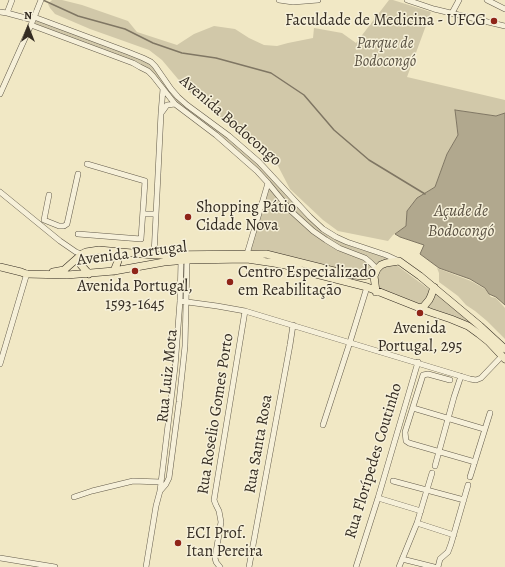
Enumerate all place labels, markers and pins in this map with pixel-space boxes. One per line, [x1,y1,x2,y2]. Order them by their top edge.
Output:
place label: Faculdade de Medicina - UFCG [285,11,486,31]
marker: Faculdade de Medicina - UFCG [489,16,499,26]
place label: Shopping Pátio Cidade Nova [196,198,296,236]
marker: Shopping Pátio Cidade Nova [183,212,193,222]
place label: Centro Especializado em Reabilitação [238,263,376,301]
marker: Avenida Portugal, 1593-1645 [130,266,140,276]
place label: Avenida Portugal, 1593-1645 [77,277,193,315]
marker: Centro Especializado em Reabilitação [225,277,235,287]
marker: Avenida Portugal, 295 [415,308,425,318]
place label: Avenida Portugal, 295 [378,319,462,357]
place label: ECI Prof. Itan Pereira [186,524,263,562]
marker: ECI Prof. Itan Pereira [173,538,183,548]

